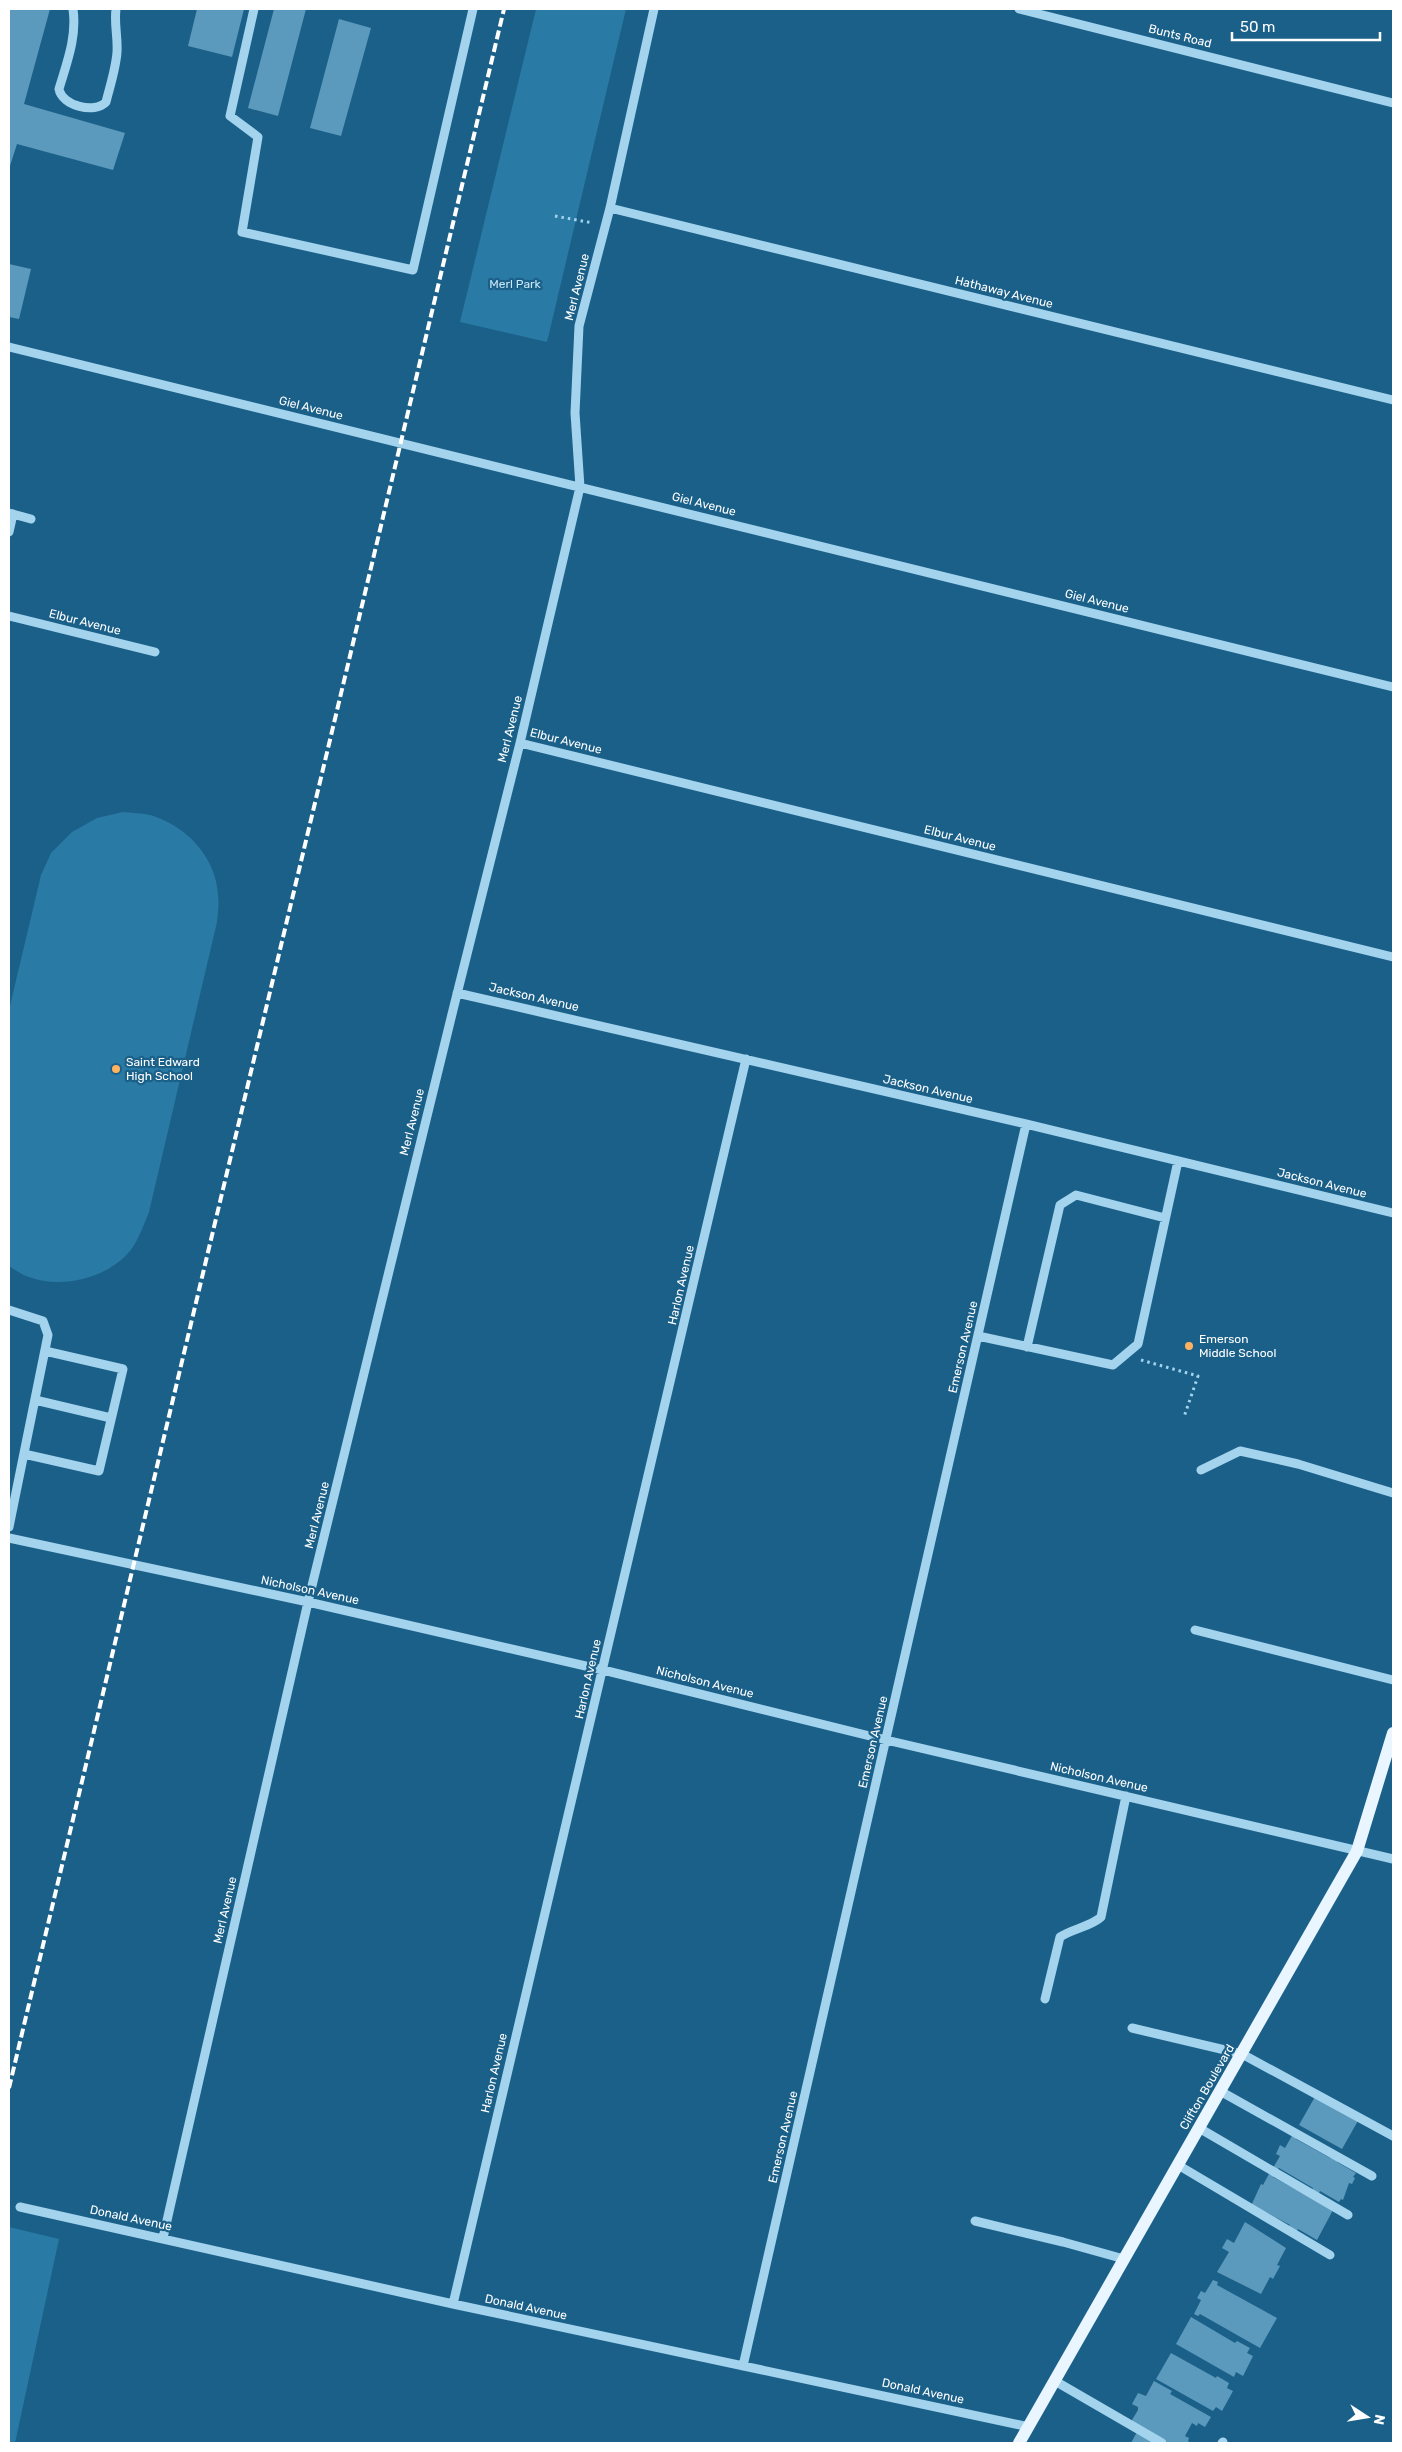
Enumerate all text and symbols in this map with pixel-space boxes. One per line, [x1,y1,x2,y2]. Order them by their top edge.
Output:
scale bar [1232,10,1380,42]
text: 50 m [1240,18,1275,36]
street label: Bunts Road [1147,21,1213,51]
street label: Merl Avenue [562,252,592,322]
street label: Hathaway Avenue [953,273,1055,311]
park label: Merl Park [489,277,542,291]
street label: Giel Avenue [278,393,345,423]
street label: Giel Avenue [671,489,738,519]
street label: Giel Avenue [1064,586,1131,616]
street label: Elbur Avenue [48,606,123,638]
street label: Merl Avenue [495,694,525,764]
street label: Elbur Avenue [529,725,604,757]
street label: Elbur Avenue [923,822,998,854]
street label: Jackson Avenue [488,980,581,1014]
place label: Saint Edward High School [126,1055,200,1083]
marker: Saint Edward High School [110,1063,122,1075]
street label: Jackson Avenue [882,1072,975,1106]
street label: Merl Avenue [397,1087,427,1157]
street label: Jackson Avenue [1276,1165,1369,1201]
street label: Harlon Avenue [665,1243,697,1326]
street label: Emerson Avenue [946,1299,980,1394]
place label: Emerson Middle School [1199,1332,1276,1360]
marker: Emerson Middle School [1183,1340,1195,1352]
street label: Merl Avenue [302,1480,332,1550]
street label: Nicholson Avenue [260,1573,361,1607]
street label: Harlon Avenue [572,1637,604,1720]
street label: Nicholson Avenue [655,1663,755,1701]
street label: Emerson Avenue [856,1694,890,1789]
street label: Nicholson Avenue [1049,1759,1150,1795]
street label: Merl Avenue [210,1875,240,1945]
street label: Harlon Avenue [478,2031,510,2114]
street label: Clifton Boulevard [1177,2042,1237,2132]
street label: Emerson Avenue [766,2089,800,2184]
street label: Donald Avenue [89,2202,174,2234]
street label: Donald Avenue [484,2291,569,2323]
street label: Donald Avenue [881,2375,966,2407]
north arrow [1342,2392,1392,2442]
text: N [1370,2413,1389,2426]

